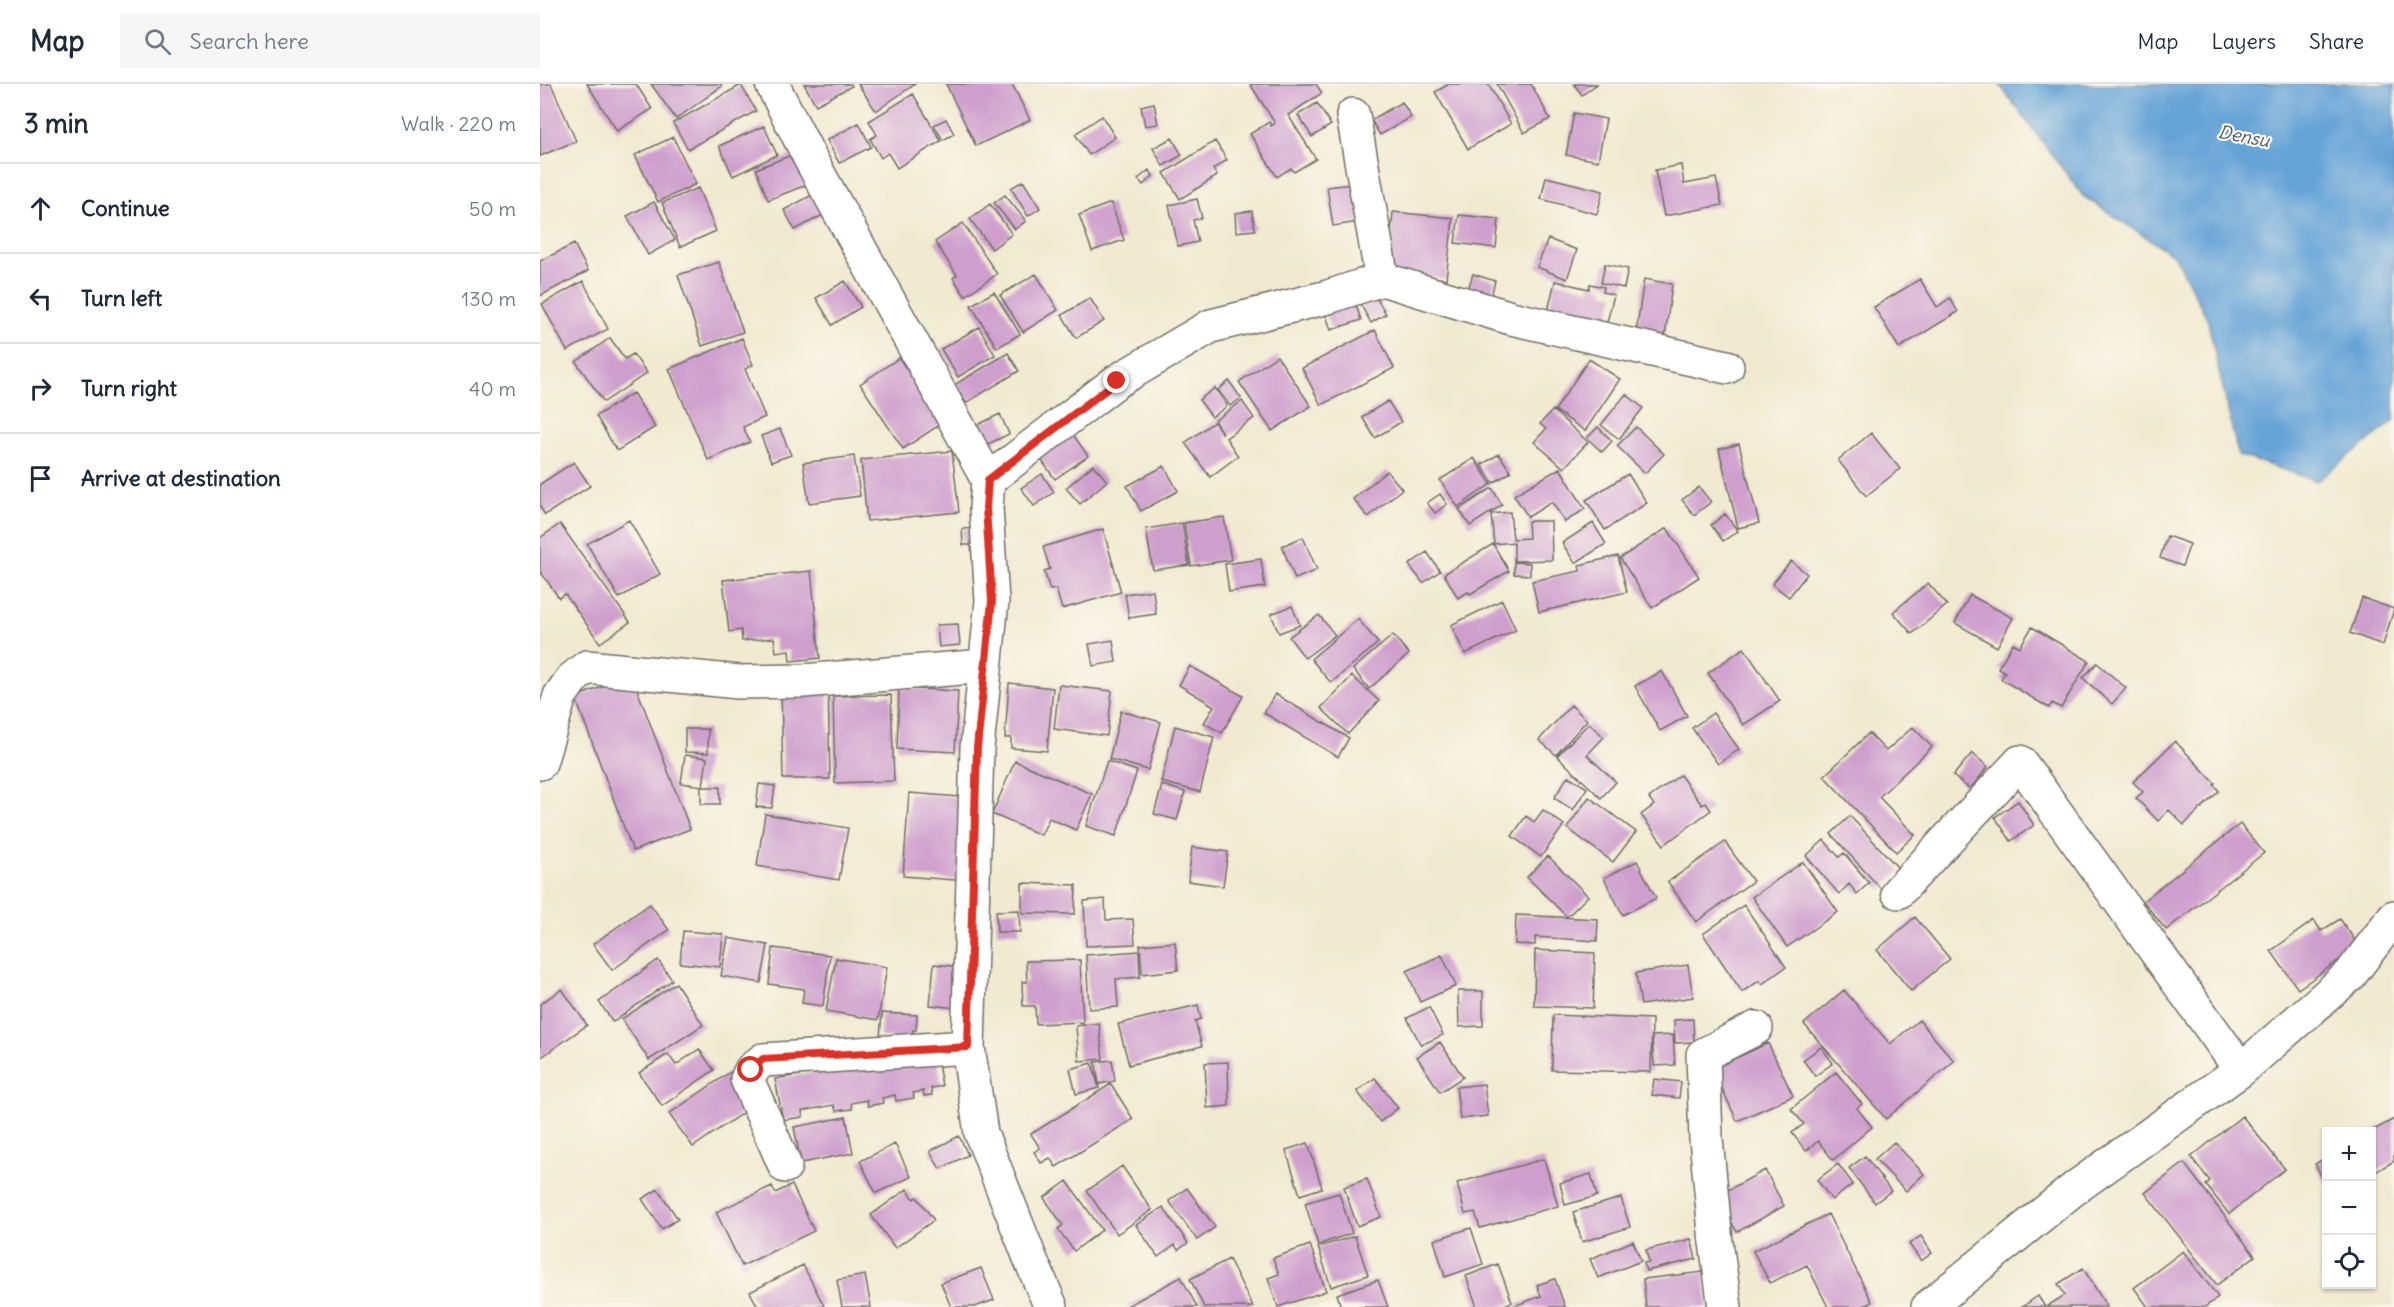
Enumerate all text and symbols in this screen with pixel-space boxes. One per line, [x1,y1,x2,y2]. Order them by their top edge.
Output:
search box [120,14,540,68]
text: Map [30,23,84,59]
icon: search [141,25,174,58]
text: Search here [189,27,309,55]
text: Map [2138,28,2178,55]
text: Layers [2211,28,2276,55]
text: Share [2309,28,2364,55]
text: 3 min [24,107,89,140]
text: Walk · 220 m [401,111,516,136]
water label: Densu [2216,120,2273,152]
icon: ahead [24,192,57,225]
text: Continue [81,194,170,222]
text: 50 m [469,196,516,221]
icon: left [24,282,57,315]
text: Turn left [81,284,162,312]
text: 130 m [461,286,516,311]
route end [1103,367,1129,393]
icon: right [24,372,57,405]
text: Turn right [81,374,177,402]
text: 40 m [469,376,516,401]
icon: arrive [24,462,57,495]
text: Arrive at destination [81,464,281,492]
route start [737,1056,763,1082]
map controls [2322,1127,2376,1289]
button: + [2322,1127,2376,1181]
button: − [2322,1181,2376,1235]
button: locate [2322,1235,2376,1289]

